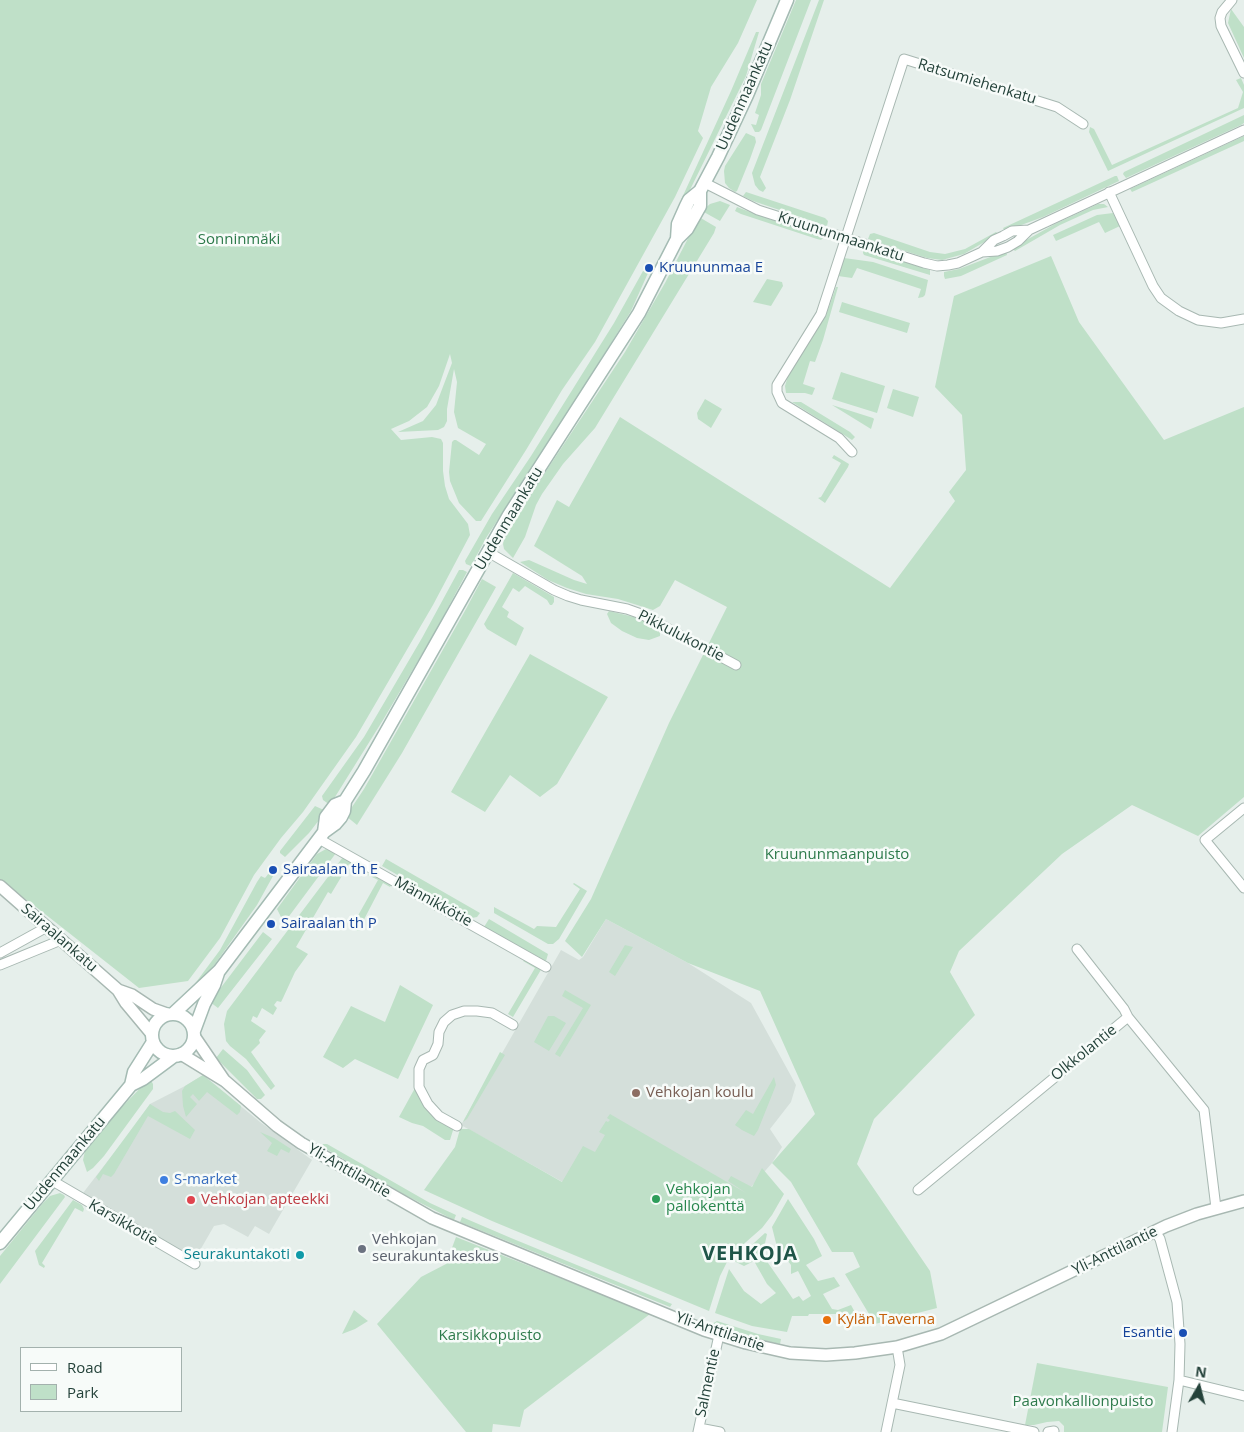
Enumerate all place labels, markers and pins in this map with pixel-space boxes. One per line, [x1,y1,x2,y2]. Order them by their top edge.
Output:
place label: Kruununmaa E [659,259,763,277]
marker: Kruununmaa E [643,262,655,274]
place label: Sairaalan th E [283,861,378,879]
marker: Sairaalan th E [267,864,279,876]
place label: Sairaalan th P [281,915,377,933]
marker: Sairaalan th P [265,918,277,930]
place label: Vehkojan koulu [646,1084,754,1102]
marker: Vehkojan koulu [630,1087,642,1099]
place label: S-market [174,1171,237,1189]
marker: S-market [158,1174,170,1186]
place label: Vehkojan pallokenttä [666,1181,745,1216]
place label: Vehkojan apteekki [201,1191,329,1209]
marker: Vehkojan pallokenttä [650,1193,662,1205]
marker: Vehkojan apteekki [185,1194,197,1206]
place label: Vehkojan seurakuntakeskus [372,1231,499,1266]
marker: Vehkojan seurakuntakeskus [356,1243,368,1255]
place label: Seurakuntakoti [184,1246,290,1264]
marker: Seurakuntakoti [294,1249,306,1261]
place label: Kylän Taverna [837,1311,935,1329]
marker: Kylän Taverna [821,1314,833,1326]
place label: Esantie [1122,1324,1173,1342]
marker: Esantie [1177,1327,1189,1339]

